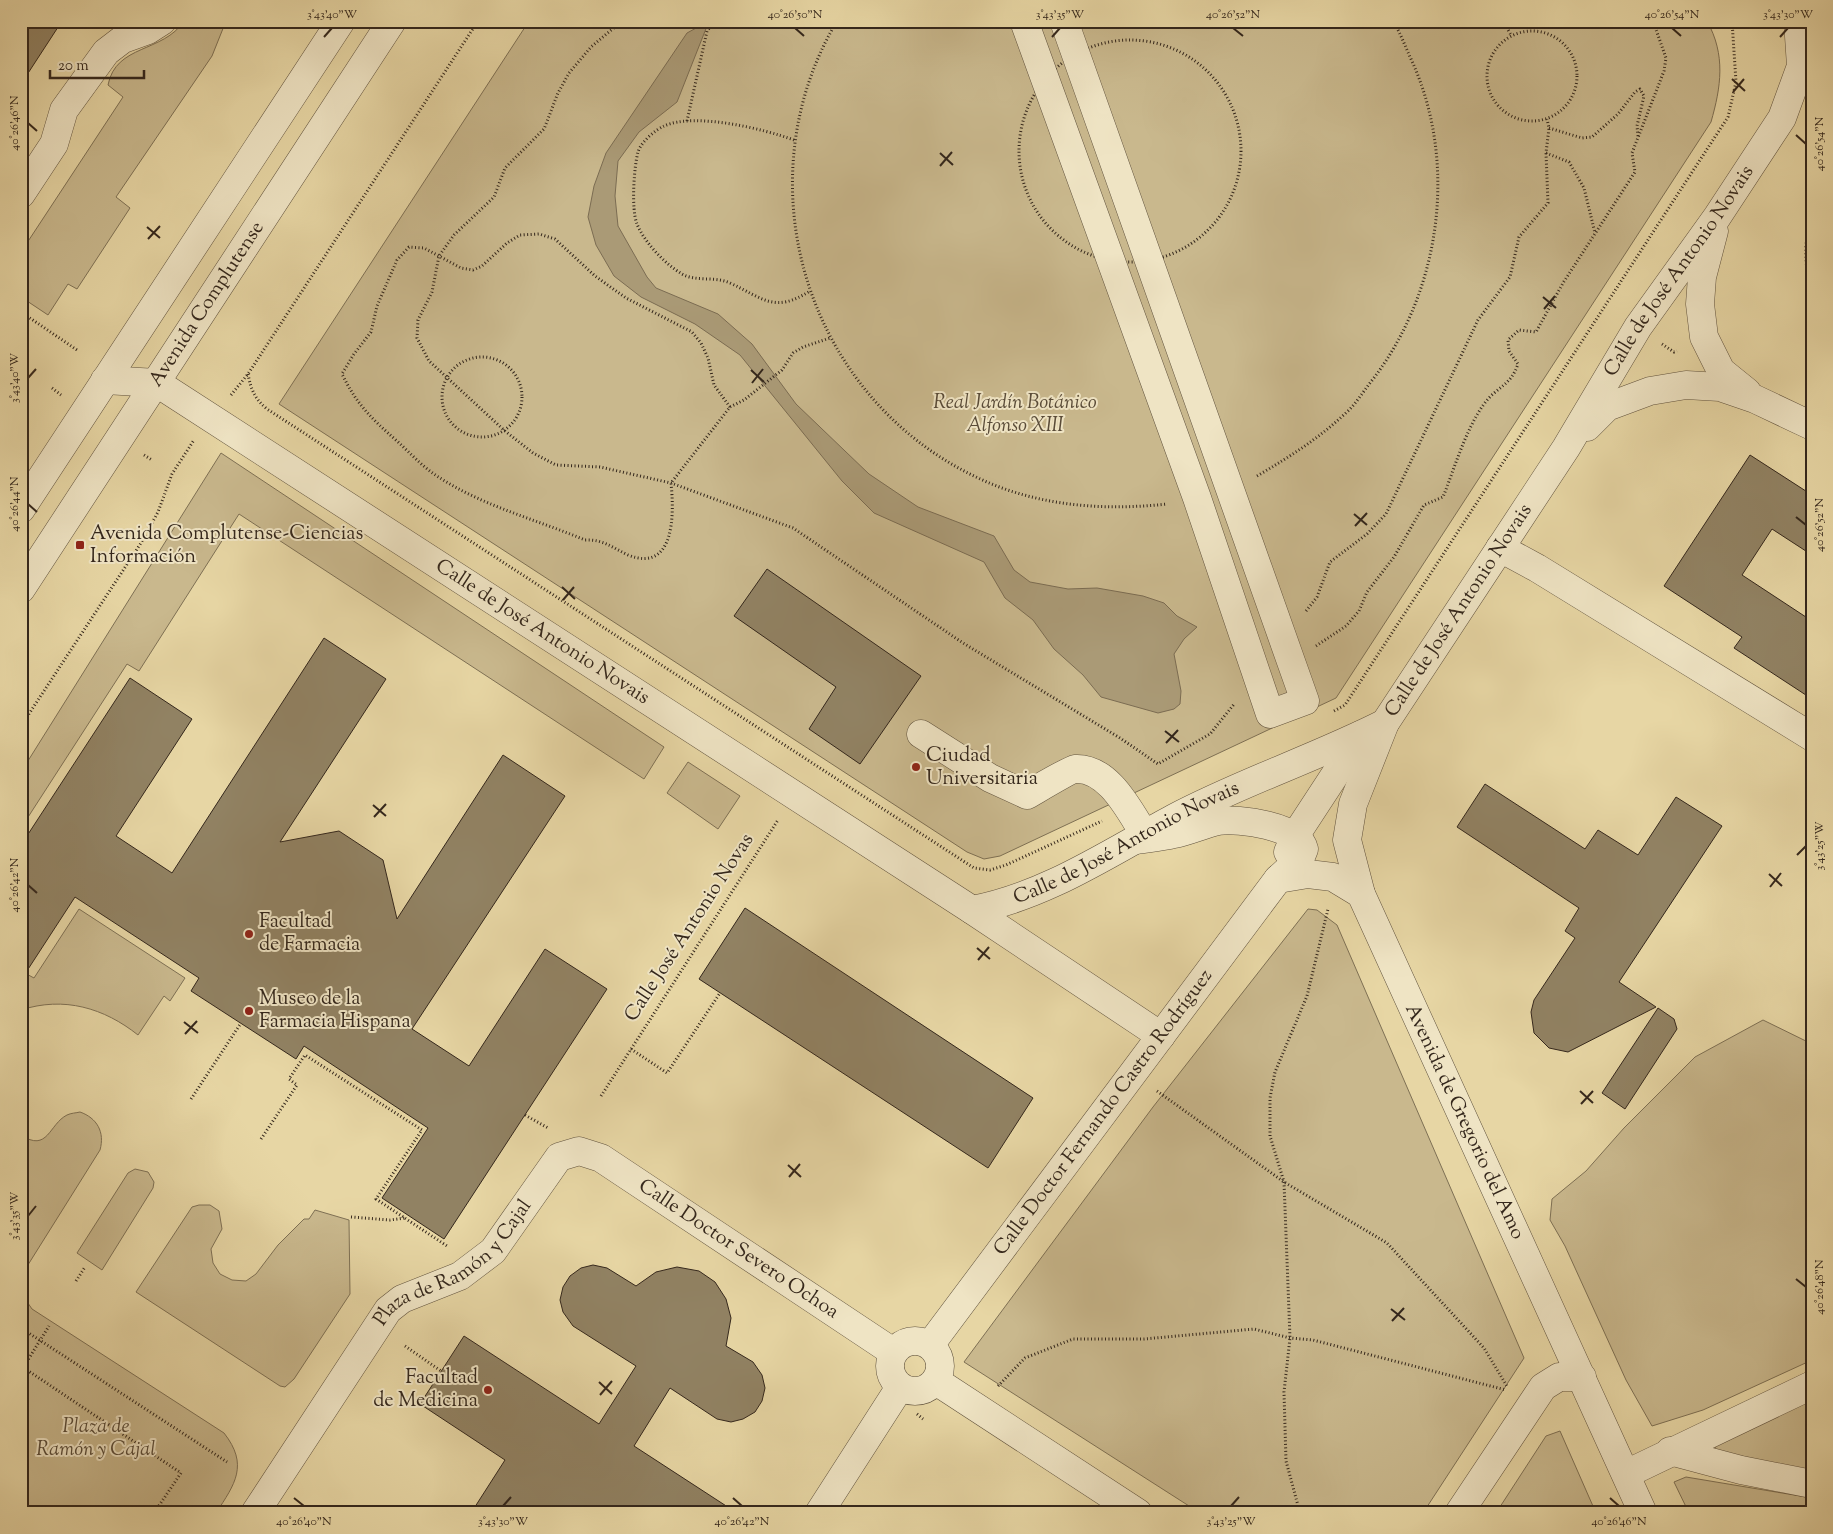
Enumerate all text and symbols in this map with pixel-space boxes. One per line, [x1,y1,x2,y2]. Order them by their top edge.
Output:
text: 3°43'40"W [307,6,358,24]
text: 40°26'50"N [768,6,823,24]
text: 3°43'35"W [1036,6,1085,24]
text: 40°26'52"N [1206,6,1260,24]
text: 40°26'54"N [1645,6,1700,24]
text: 3°43'30"W [1763,6,1814,24]
scale bar [50,48,144,80]
text: 20 m [58,56,89,77]
text: 40°26'46"N [6,95,24,151]
text: 40°26'54"N [1811,116,1829,171]
street label: Calle de José Antonio Novais [1597,160,1762,382]
street label: Avenida Complutense [142,216,272,393]
text: 3°43'40"W [6,352,24,403]
park label: Real Jardín Botánico Alfonso XIII [933,389,1097,441]
text: 40°26'44"N [6,476,24,532]
street label: Calle de José Antonio Novais [1378,498,1540,723]
text: 40°26'52"N [1811,498,1829,552]
place label: Avenida Complutense-Ciencias Información [90,520,364,572]
marker: Avenida Complutense-Ciencias Información [74,539,86,551]
street label: Calle de José Antonio Novais [429,552,655,712]
place label: Ciudad Universitaria [926,742,1038,794]
marker: Ciudad Universitaria [910,761,922,773]
street label: Calle de José Antonio Novais [1009,774,1244,912]
text: 3°43'25"W [1811,821,1829,871]
street label: Calle José Antonio Novas [618,828,762,1028]
text: 40°26'42"N [6,857,24,912]
place label: Facultad de Farmacia [259,908,360,960]
marker: Facultad de Farmacia [243,928,255,940]
street label: Calle Doctor Fernando Castro Rodríguez [987,963,1220,1262]
place label: Museo de la Farmacia Hispana [259,985,411,1037]
street label: Avenida de Gregorio del Amo [1397,999,1531,1245]
marker: Museo de la Farmacia Hispana [243,1005,255,1017]
street label: Calle Doctor Severo Ochoa [632,1172,844,1327]
text: 3°43'35"W [6,1191,24,1240]
street label: Plaza de Ramón y Cajal [367,1193,540,1332]
text: 40°26'48"N [1811,1259,1829,1315]
place label: Facultad de Medicina [373,1364,478,1416]
marker: Facultad de Medicina [482,1384,494,1396]
park label: Plaza de Ramón y Cajal [36,1413,156,1465]
text: 40°26'40"N [276,1513,332,1531]
text: 3°43'30"W [478,1513,529,1531]
text: 40°26'42"N [715,1513,770,1531]
text: 3°43'25"W [1206,1513,1256,1531]
text: 40°26'46"N [1591,1513,1647,1531]

